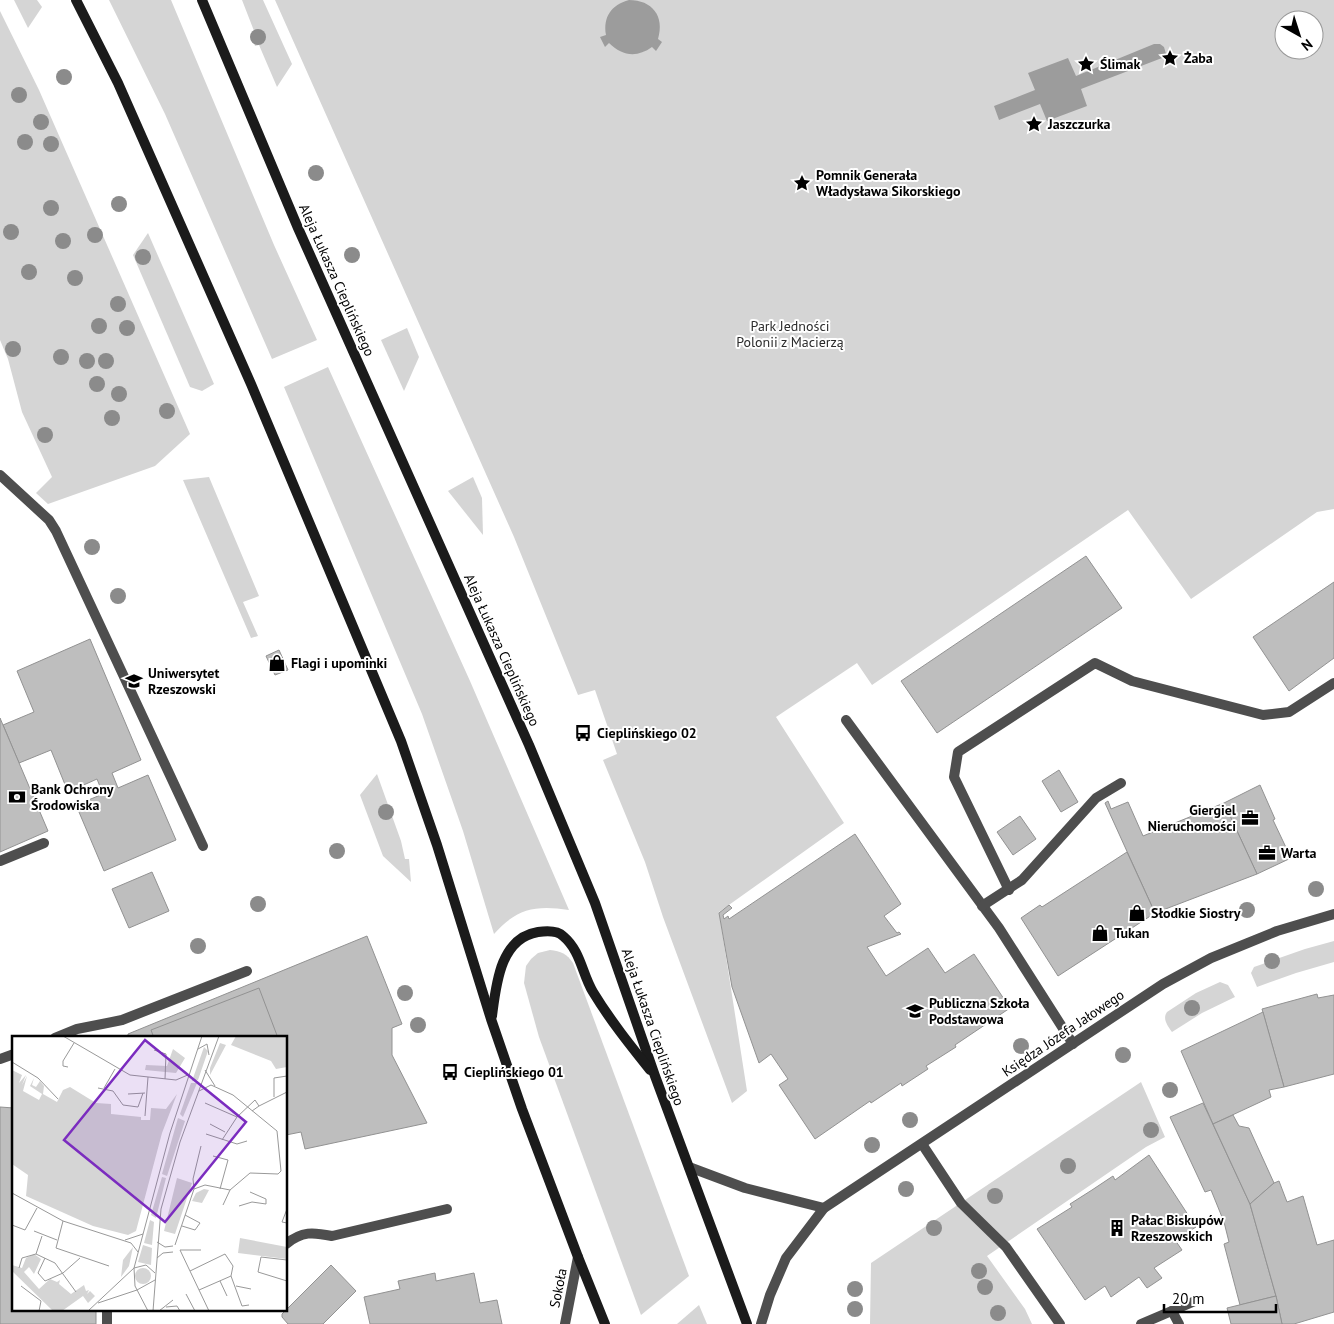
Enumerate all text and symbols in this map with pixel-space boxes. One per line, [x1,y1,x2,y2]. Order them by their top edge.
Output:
north arrow [1274,10,1324,60]
text: N [1298,35,1316,55]
place icon: Żaba [1160,48,1180,68]
place label: Żaba [1184,49,1213,67]
place icon: Ślimak [1076,54,1096,74]
place label: Ślimak [1100,55,1141,73]
place icon: Jaszczurka [1024,114,1044,134]
place label: Jaszczurka [1047,115,1111,133]
place label: Pomnik Generała Władysława Sikorskiego [816,166,961,200]
place icon: Pomnik Generała Władysława Sikorskiego [792,173,812,193]
street label: Aleja Łukasza Cieplińskiego [295,201,379,359]
park label: Park Jedności Polonii z Macierzą [736,317,844,351]
street label: Aleja Łukasza Cieplińskiego [460,571,544,729]
shop icon: Flagi i upominki [267,653,287,673]
place label: Flagi i upominki [291,654,387,672]
place label: Uniwersytet Rzeszowski [148,664,219,698]
school or university icon: Uniwersytet Rzeszowski [124,671,144,691]
bus stop icon: Cieplińskiego 02 [573,723,593,743]
place label: Cieplińskiego 02 [597,724,697,742]
place label: Bank Ochrony Środowiska [31,780,114,814]
bank icon: Bank Ochrony Środowiska [7,787,27,807]
place label: Giergiel Nieruchomości [1148,801,1237,835]
office icon: Giergiel Nieruchomości [1240,808,1260,828]
office icon: Warta [1257,843,1277,863]
place label: Warta [1281,844,1317,862]
shop icon: Słodkie Siostry [1127,903,1147,923]
place label: Słodkie Siostry [1151,904,1241,922]
shop icon: Tukan [1090,923,1110,943]
place label: Tukan [1114,924,1149,942]
street label: Aleja Łukasza Cieplińskiego [618,946,688,1108]
street label: Księdza Józefa Jałowego [998,985,1128,1081]
place label: Publiczna Szkoła Podstawowa [929,994,1030,1028]
school or university icon: Publiczna Szkoła Podstawowa [905,1001,925,1021]
inset map [12,1036,288,1312]
bus stop icon: Cieplińskiego 01 [440,1062,460,1082]
place label: Cieplińskiego 01 [464,1063,564,1081]
place label: Pałac Biskupów Rzeszowskich [1131,1211,1225,1245]
building icon: Pałac Biskupów Rzeszowskich [1107,1218,1127,1238]
street label: Sokoła [545,1267,571,1309]
scale bar [1164,1282,1276,1314]
text: 20 m [1172,1289,1205,1308]

